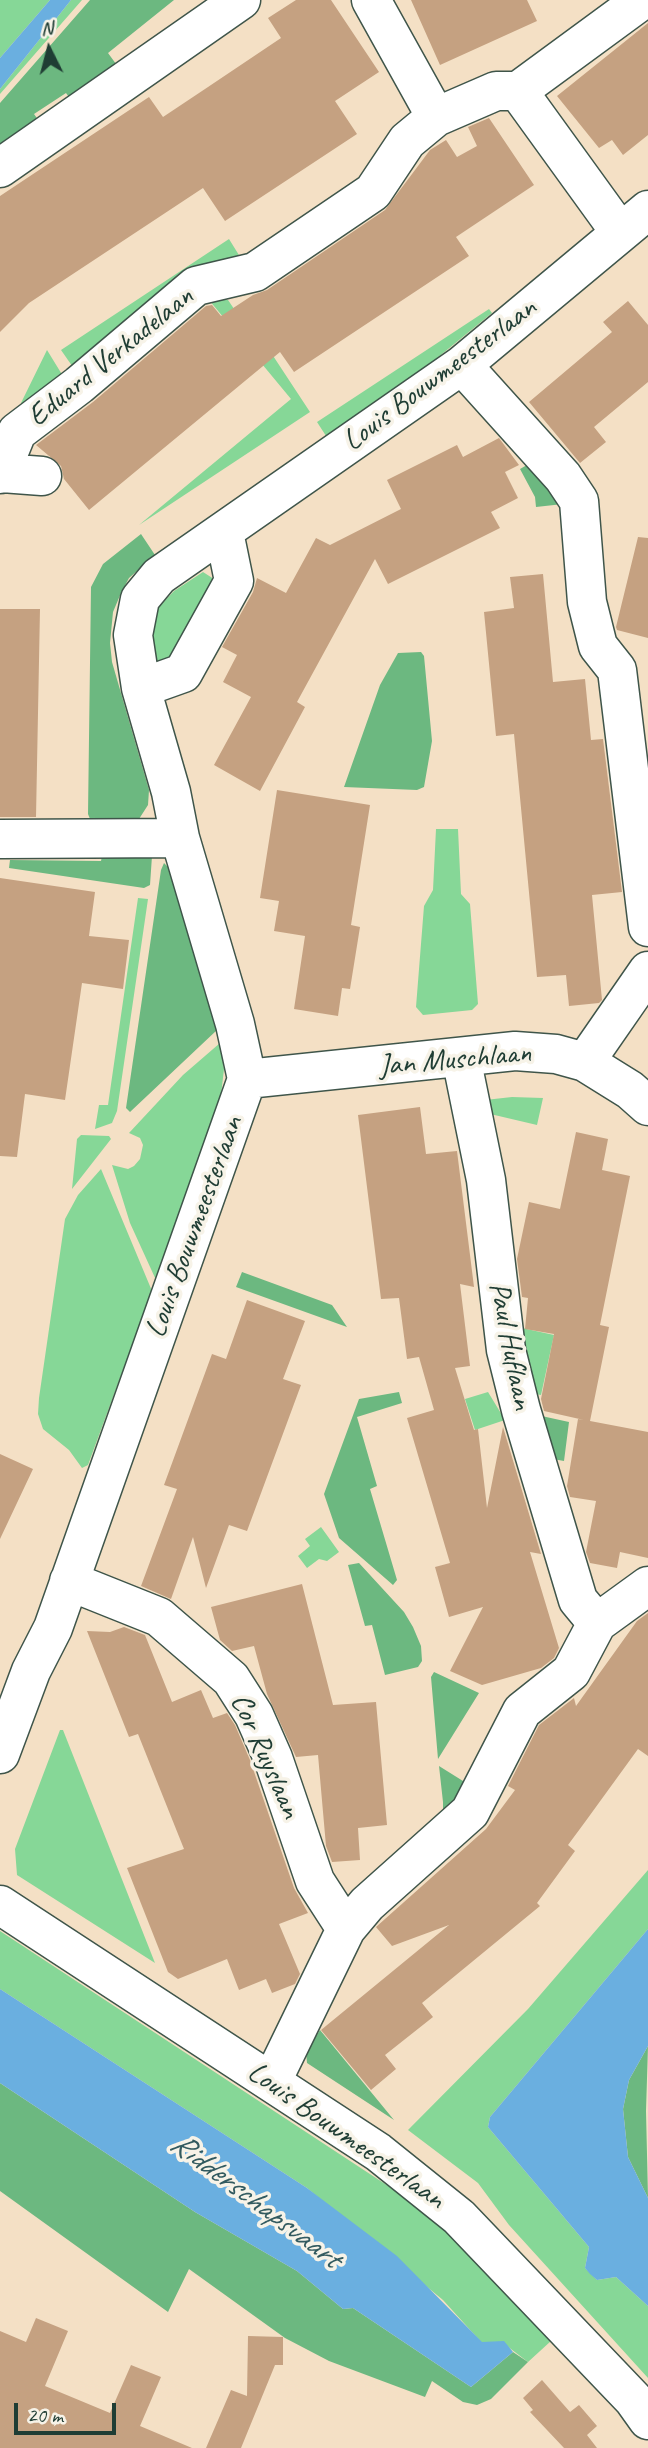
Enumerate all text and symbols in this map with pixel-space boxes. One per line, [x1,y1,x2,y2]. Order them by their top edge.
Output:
north arrow [14,14,84,84]
text: N [40,16,54,41]
street label: Eduard Verkadelaan [21,279,201,435]
street label: Louis Bouwmeesterlaan [336,291,544,459]
street label: Jan Muschlaan [378,1035,532,1085]
street label: Louis Bouwmeesterlaan [138,1111,252,1343]
street label: Paul Huflaan [480,1279,540,1413]
street label: Cor Ruyslaan [222,1688,308,1824]
street label: Louis Bouwmeesterlaan [240,2054,452,2218]
water label: Ridderschapsvaart [163,2125,347,2277]
scale bar [18,2388,119,2432]
text: 20 m [27,2402,63,2428]

